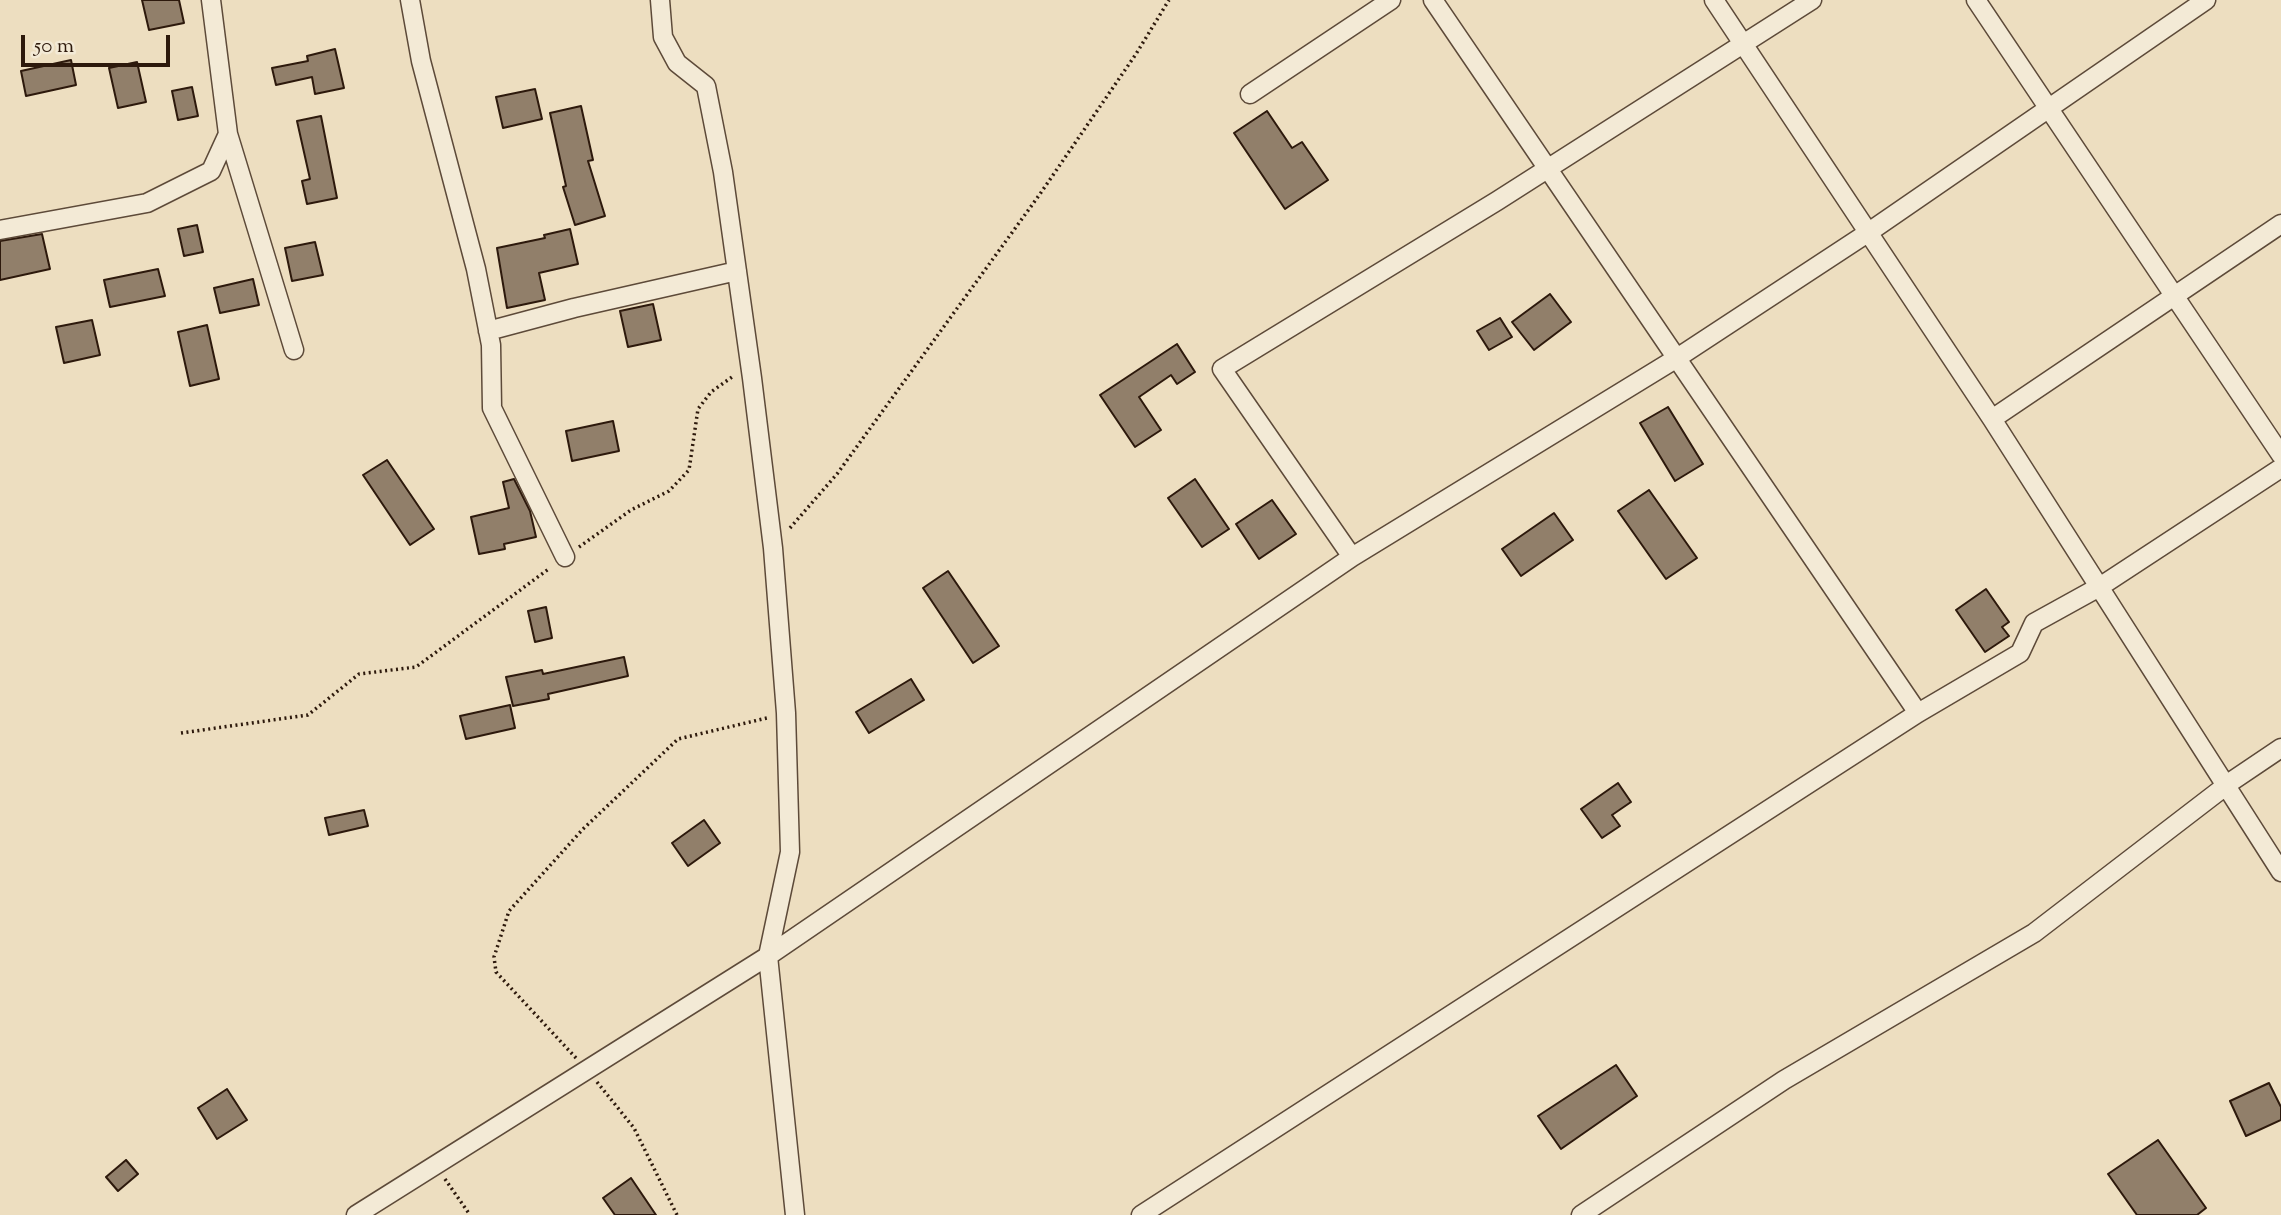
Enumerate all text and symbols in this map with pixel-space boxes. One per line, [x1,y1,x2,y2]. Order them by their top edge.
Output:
scale bar [24,21,173,65]
text: 50 m [34,32,74,62]

